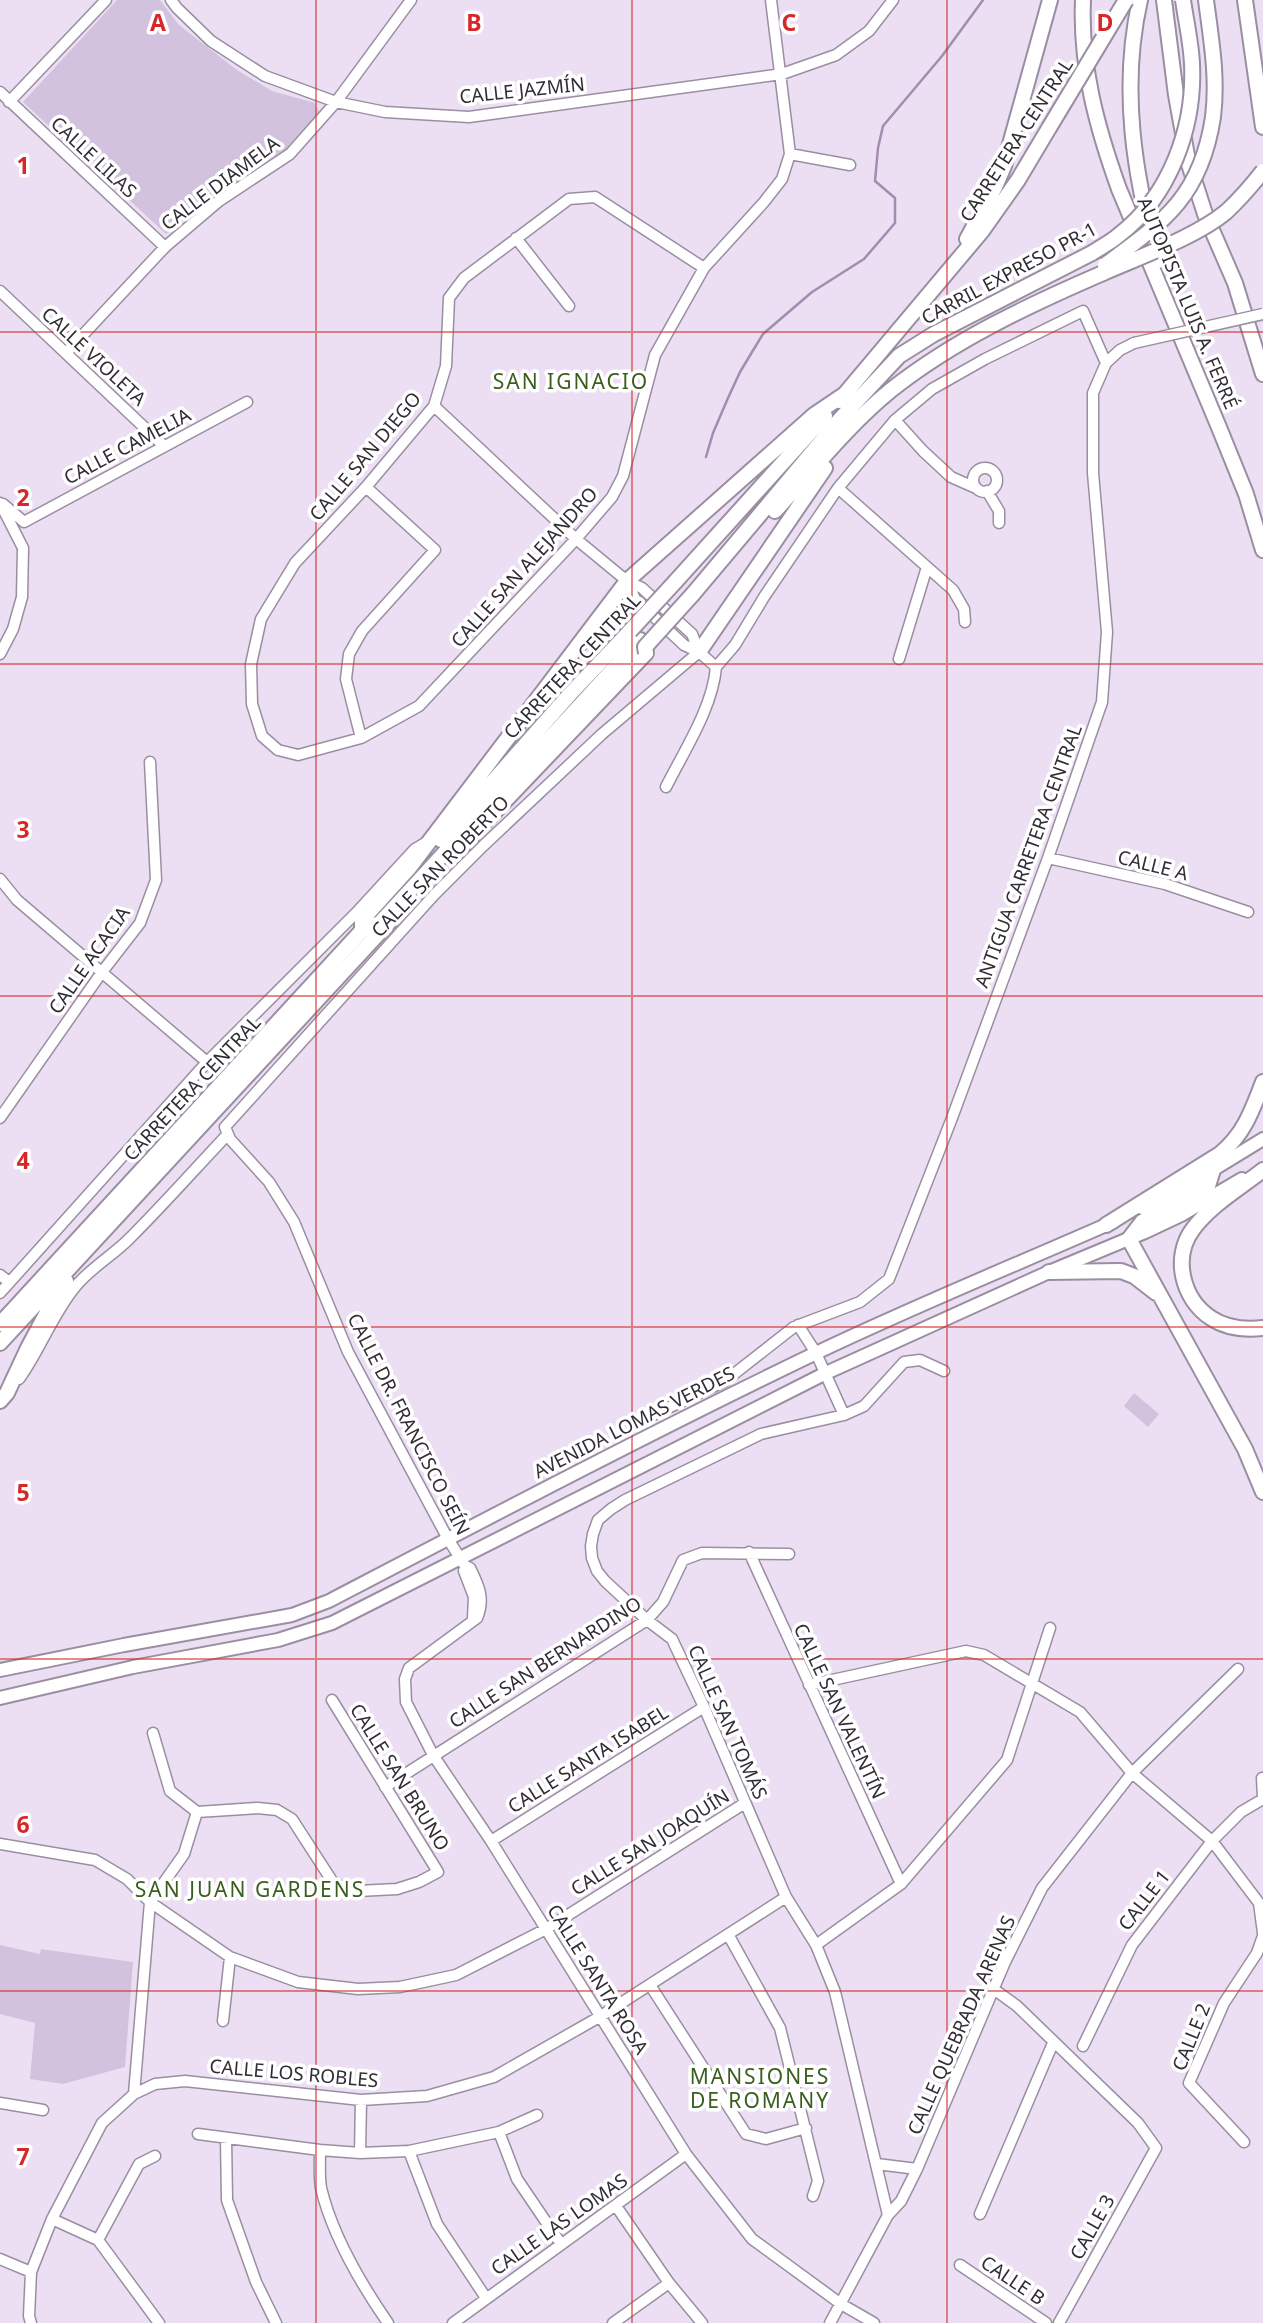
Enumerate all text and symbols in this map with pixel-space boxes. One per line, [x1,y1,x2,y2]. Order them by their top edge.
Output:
text: A [150,6,166,38]
text: B [466,6,482,38]
text: C [782,6,797,38]
text: D [1097,6,1113,38]
street label: CARRETERA CENTRAL [953,53,1079,227]
street label: CALLE JAZMÍN [458,70,586,110]
street label: CALLE LILAS [45,110,143,204]
street label: CALLE DIAMELA [156,129,285,236]
text: 1 [16,149,30,181]
street label: AUTOPISTA LUIS A. FERRÉ [1131,193,1245,413]
street label: CARRIL EXPRESO PR-1 [917,216,1101,330]
street label: CALLE VIOLETA [36,301,153,412]
district label: SAN IGNACIO [493,367,649,395]
street label: CALLE SAN DIEGO [303,386,427,526]
street label: CALLE CAMELIA [59,401,196,490]
text: 2 [16,481,30,513]
street label: CALLE SAN ALEJANDRO [445,481,603,653]
street label: CARRETERA CENTRAL [498,588,646,744]
street label: ANTIGUA CARRETERA CENTRAL [968,721,1088,991]
street label: CALLE SAN ROBERTO [365,789,515,943]
text: 3 [16,813,30,845]
street label: CALLE A [1115,844,1192,886]
street label: CALLE ACACIA [42,900,136,1019]
street label: CARRETERA CENTRAL [118,1010,266,1166]
text: 4 [16,1144,30,1176]
street label: CALLE DR. FRANCISCO SEÍN [342,1309,476,1539]
street label: AVENIDA LOMAS VERDES [529,1360,739,1484]
text: 5 [16,1476,30,1508]
street label: CALLE SAN BERNARDINO [444,1590,646,1734]
street label: CALLE SAN VALENTÍN [788,1619,892,1803]
street label: CALLE SAN TOMÁS [682,1641,774,1803]
street label: CALLE SAN BRUNO [344,1699,456,1855]
street label: CALLE SANTA ISABEL [503,1699,673,1819]
street label: CALLE SAN JOAQUÍN [566,1783,734,1901]
text: 6 [16,1808,30,1840]
street label: CALLE 1 [1112,1864,1176,1936]
district label: SAN JUAN GARDENS [135,1875,365,1903]
street label: CALLE SANTA ROSA [541,1899,655,2060]
street label: CALLE QUEBRADA ARENAS [901,1911,1021,2139]
street label: CALLE 2 [1166,1999,1216,2075]
street label: CALLE LOS ROBLES [209,2053,379,2093]
district label: MANSIONES DE ROMANY [690,2062,830,2114]
text: 7 [16,2140,30,2172]
street label: CALLE LAS LOMAS [485,2167,633,2281]
street label: CALLE 3 [1064,2190,1120,2264]
street label: CALLE B [976,2249,1050,2311]

